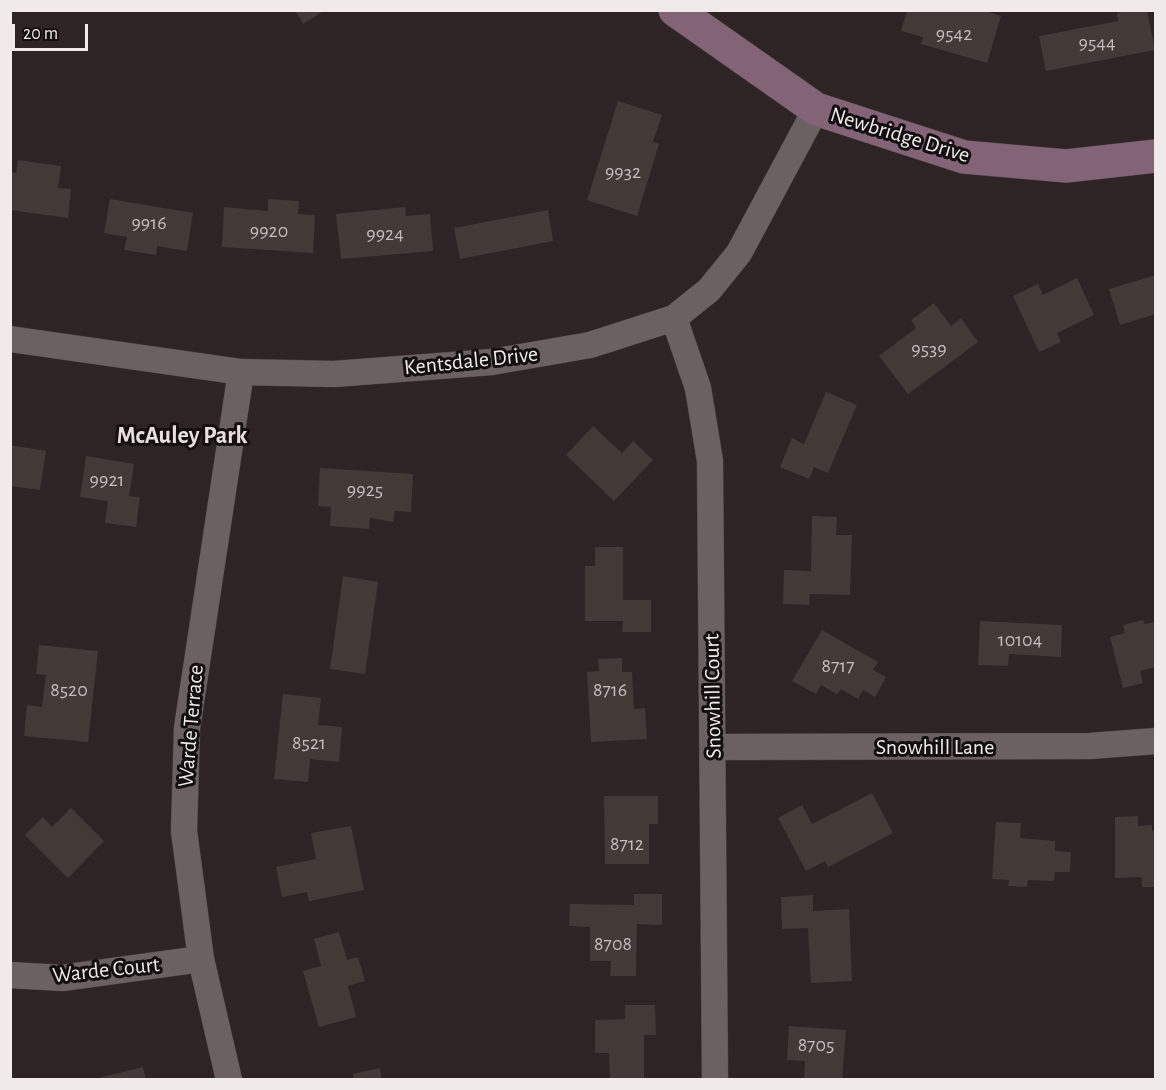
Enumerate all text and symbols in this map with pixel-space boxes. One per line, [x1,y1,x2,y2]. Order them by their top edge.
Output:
scale bar [15,12,92,50]
house number: 9542 [936,22,972,46]
text: 20 m [23,25,58,43]
house number: 9544 [1079,31,1115,55]
street label: Newbridge Drive [827,101,973,169]
house number: 9932 [605,160,641,184]
house number: 9916 [131,211,167,235]
house number: 9920 [250,219,288,243]
house number: 9924 [366,222,404,246]
house number: 9539 [911,337,947,361]
street label: Kentsdale Drive [403,341,539,381]
district label: McAuley Park [117,422,247,450]
house number: 9921 [90,468,124,492]
house number: 9925 [347,478,383,502]
house number: 10104 [998,628,1042,652]
street label: Snowhill Court [699,633,727,759]
house number: 8717 [821,654,855,678]
street label: Warde Terrace [172,664,210,788]
house number: 8520 [50,678,88,702]
house number: 8716 [593,678,627,702]
house number: 8521 [292,731,326,755]
street label: Snowhill Lane [876,734,994,760]
house number: 8712 [610,832,644,856]
house number: 8708 [594,932,632,956]
street label: Warde Court [51,951,161,989]
house number: 8705 [798,1033,834,1057]

